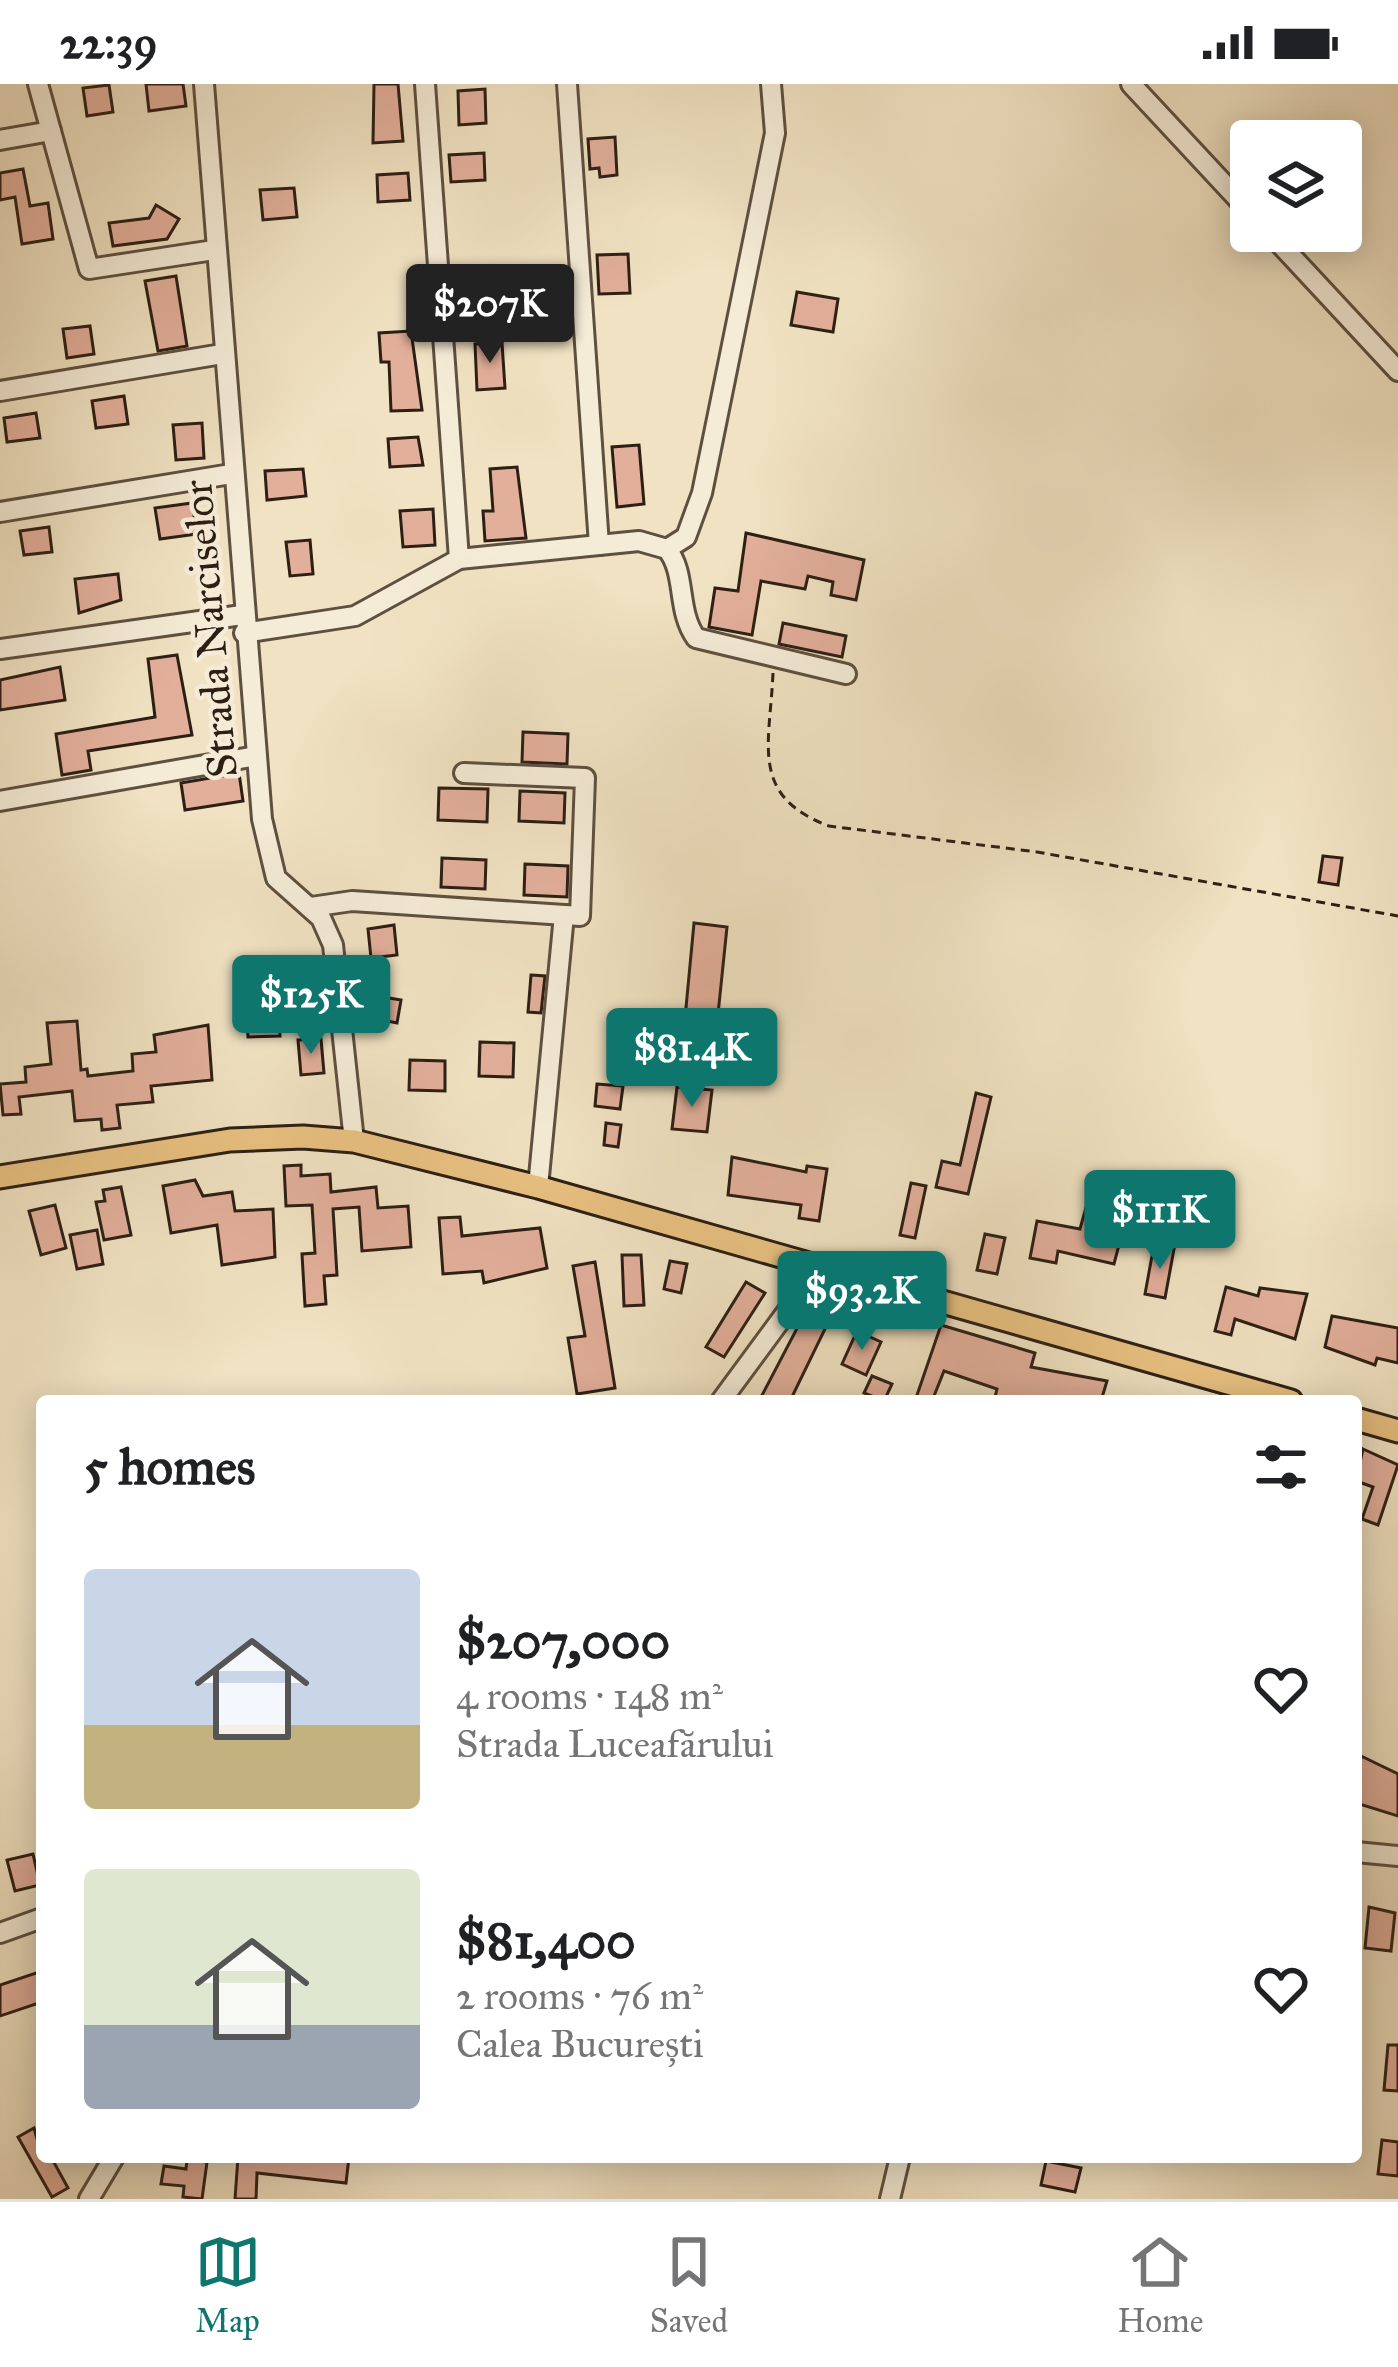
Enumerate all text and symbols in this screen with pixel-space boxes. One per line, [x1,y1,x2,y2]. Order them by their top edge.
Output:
text: 22:39 [60,15,158,70]
map controls [1230,120,1362,252]
button: layers [1230,120,1362,252]
pin: $207K [406,264,574,366]
text: $207K [433,279,547,327]
street label: Strada Narciselor [171,478,249,780]
pin: $125K [227,955,395,1057]
text: $125K [259,970,363,1018]
pin: $81.4K [594,1008,790,1110]
text: $81.4K [633,1023,751,1071]
pin: $111K [1076,1170,1244,1272]
text: $111K [1111,1185,1209,1233]
pin: $93.2K [764,1251,960,1353]
text: $93.2K [805,1266,919,1314]
icon: filters [1248,1434,1314,1500]
text: 5 homes [84,1436,255,1498]
text: $207,000 [456,1610,670,1672]
icon: home [180,1617,324,1761]
icon: heart [1248,1656,1314,1722]
text: 4 rooms · 148 m² [456,1672,723,1720]
text: Strada Luceafărului [456,1720,774,1768]
text: $81,400 [456,1910,636,1972]
icon: home [180,1917,324,2061]
icon: heart [1248,1956,1314,2022]
text: 2 rooms · 76 m² [456,1972,703,2020]
text: Calea București [456,2020,704,2068]
tab: Map [195,2229,261,2341]
tab: Saved [650,2229,728,2341]
tab: Home [1117,2229,1203,2341]

